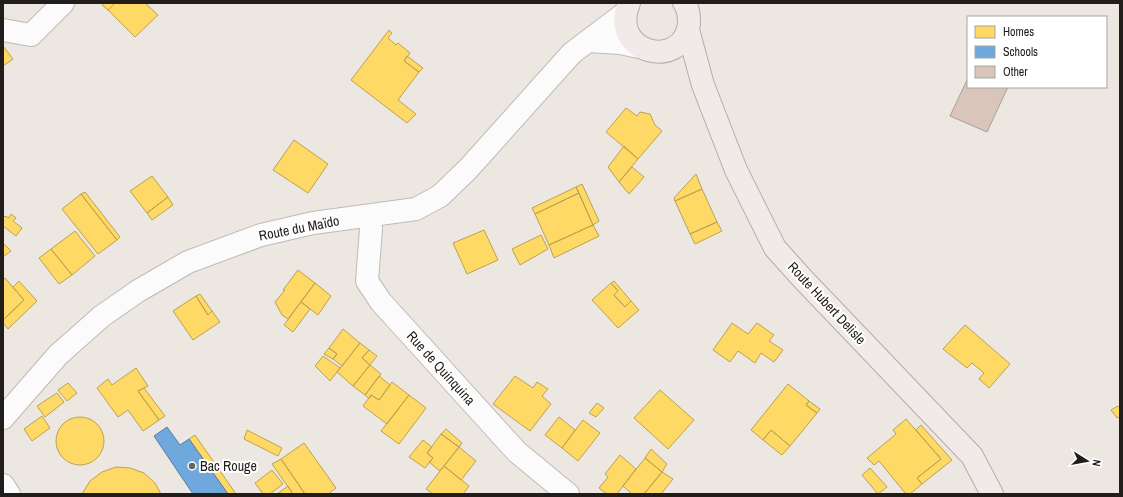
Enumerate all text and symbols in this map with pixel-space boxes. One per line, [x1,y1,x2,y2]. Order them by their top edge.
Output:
legend [967,16,1107,88]
text: Homes [1003,24,1034,40]
text: Schools [1003,44,1038,60]
text: Other [1003,64,1028,80]
street label: Route du Maïdo [257,211,341,245]
street label: Route Hubert Delisle [784,258,870,348]
street label: Rue de Quinquina [403,327,479,409]
north arrow [1067,441,1107,481]
place label: Bac Rouge [200,457,257,475]
text: N [1089,458,1104,467]
marker: Bac Rouge [187,461,197,471]

